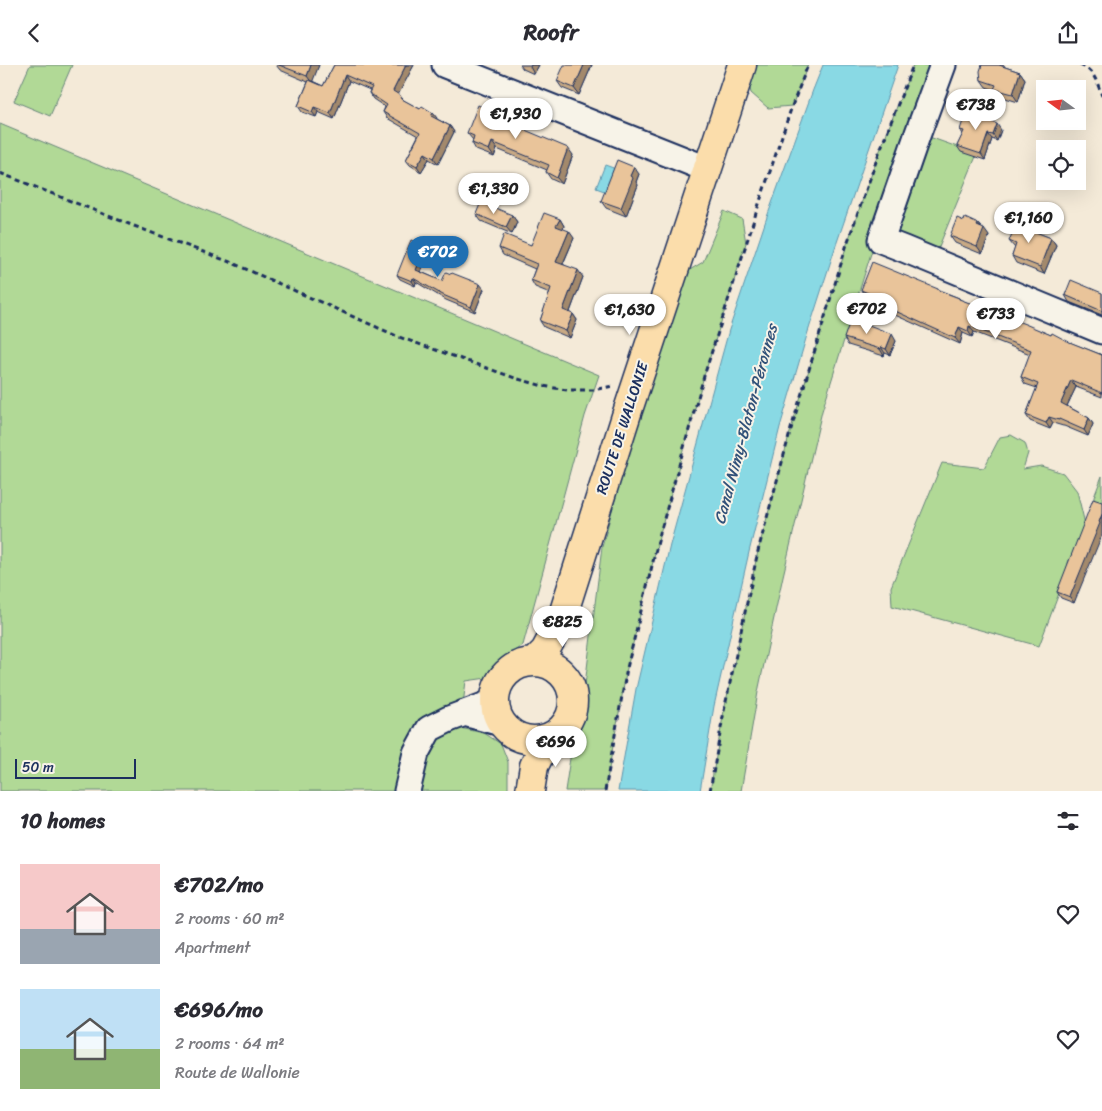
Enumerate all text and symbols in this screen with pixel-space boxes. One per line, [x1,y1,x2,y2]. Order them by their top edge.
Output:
text: Roofr [524,13,578,52]
icon: back [20,19,48,47]
icon: share [1054,19,1082,47]
north arrow [1036,80,1086,130]
map controls [1036,80,1086,190]
pin: €738 [946,88,1006,131]
text: €738 [957,90,995,119]
pin: €1,930 [475,97,557,140]
text: €1,930 [491,99,541,128]
button: locate [1036,140,1086,190]
pin: €1,330 [453,173,535,215]
text: €1,330 [469,174,519,203]
pin: €1,160 [988,201,1070,244]
text: €1,160 [1005,203,1053,232]
pin: €702 [408,235,468,278]
text: €702 [418,237,458,266]
pin: €1,630 [589,293,671,336]
pin: €702 [837,293,897,335]
text: €702 [847,294,887,323]
text: €1,630 [605,295,655,324]
pin: €733 [966,297,1026,340]
text: €733 [977,299,1015,328]
water label: Canal Nimy-Blaton-Péronnes [705,319,787,527]
street label: ROUTE DE WALLONIE [588,357,656,498]
pin: €825 [533,605,593,648]
text: €825 [543,607,583,636]
pin: €696 [526,725,586,768]
text: €696 [537,727,575,756]
text: 50 m [22,755,54,780]
scale bar [15,756,136,779]
text: 10 homes [20,802,105,840]
icon: filters [1054,807,1082,835]
text: €702/mo [175,866,264,904]
icon: home [60,884,120,944]
icon: heart [1054,900,1082,928]
text: 2 rooms · 60 m² [175,904,285,933]
text: Apartment [175,933,251,962]
text: €696/mo [175,991,263,1029]
icon: home [60,1009,120,1069]
icon: heart [1054,1025,1082,1053]
text: 2 rooms · 64 m² [175,1029,285,1058]
text: Route de Wallonie [175,1058,300,1087]

